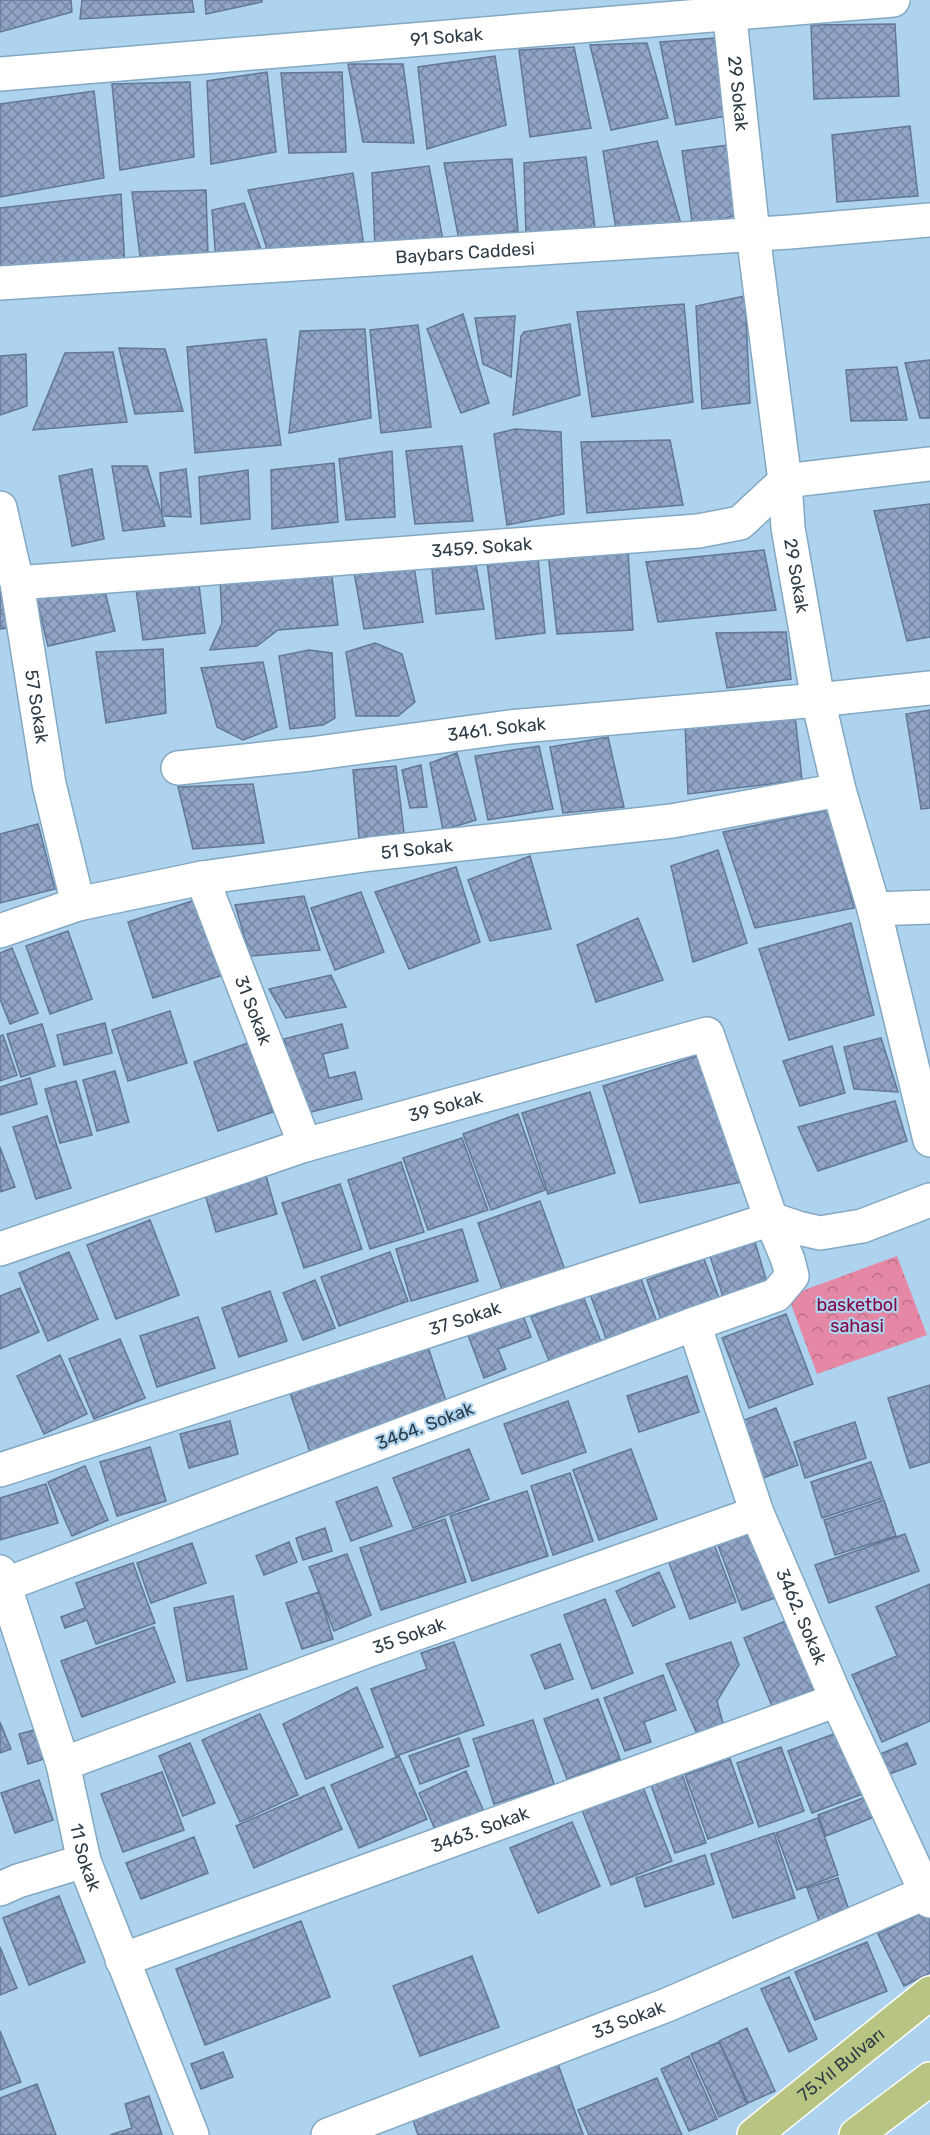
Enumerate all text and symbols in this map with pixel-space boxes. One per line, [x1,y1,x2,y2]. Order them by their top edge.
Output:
street label: 91 Sokak [409,23,484,51]
street label: 29 Sokak [723,55,753,133]
street label: Baybars Caddesi [395,237,536,268]
street label: 3459. Sokak [430,533,534,562]
street label: 29 Sokak [779,537,814,616]
street label: 57 Sokak [20,668,53,746]
street label: 3461. Sokak [446,713,547,746]
street label: 51 Sokak [380,834,455,864]
street label: 31 Sokak [230,973,277,1049]
street label: 39 Sokak [406,1085,486,1127]
park label: basketbol sahasi [816,1294,898,1337]
street label: 37 Sokak [426,1296,504,1341]
street label: 3464. Sokak [373,1397,477,1455]
street label: 3462. Sokak [771,1565,832,1669]
street label: 35 Sokak [370,1613,449,1659]
street label: 3463. Sokak [428,1802,533,1858]
street label: 11 Sokak [65,1821,106,1895]
street label: 33 Sokak [589,1996,669,2044]
street label: 75.Yıl Bulvarı [793,2023,889,2106]

